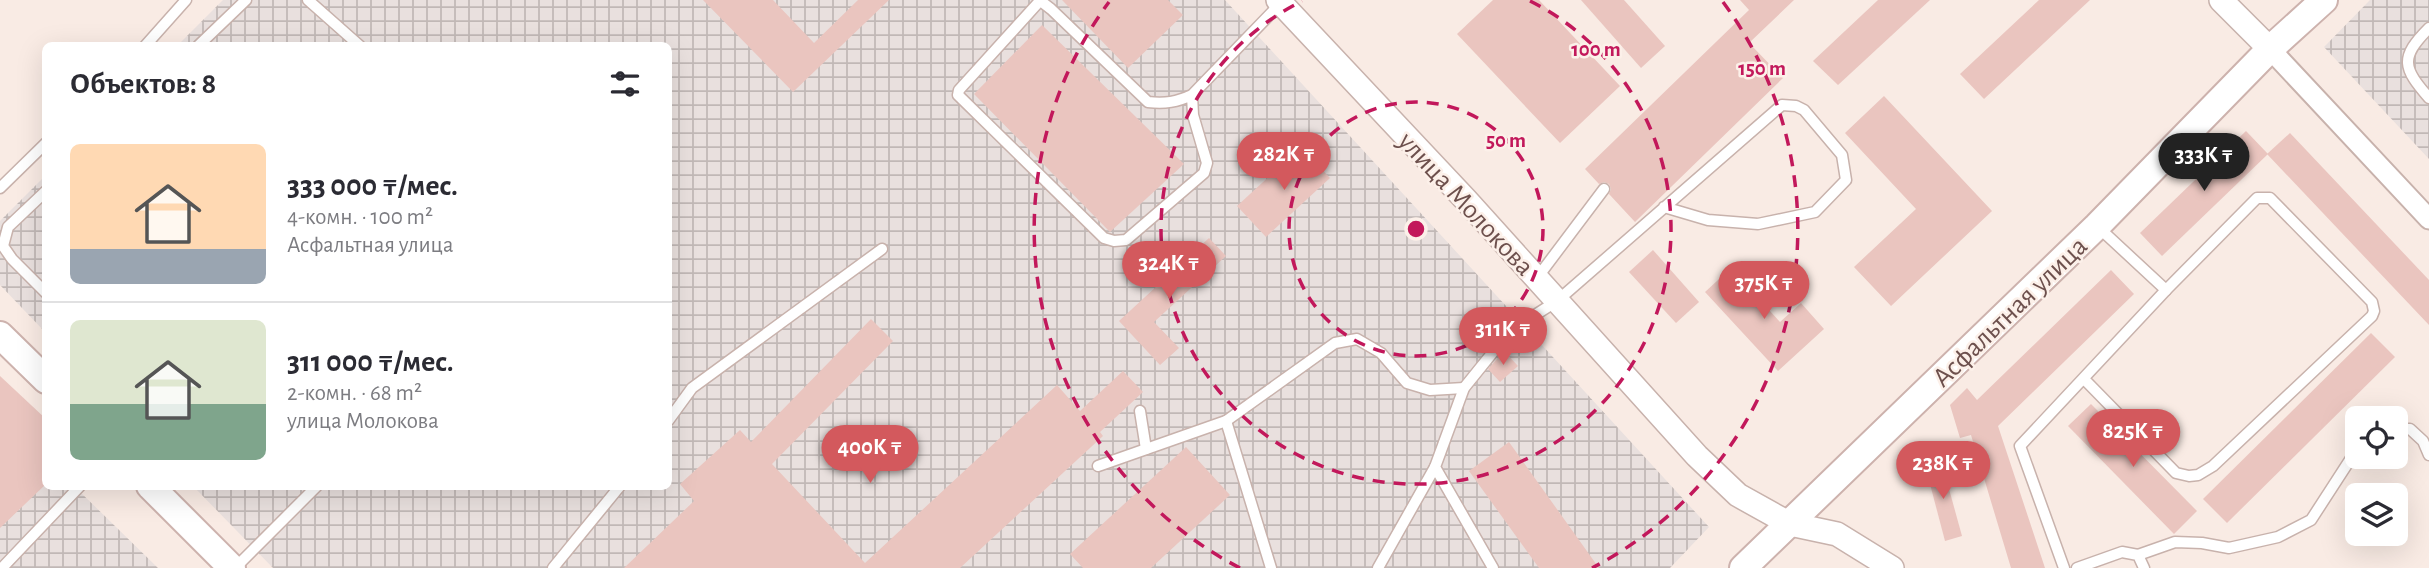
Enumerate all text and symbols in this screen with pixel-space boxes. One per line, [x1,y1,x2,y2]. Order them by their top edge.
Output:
text: 100 m [1571,39,1621,60]
text: 150 m [1738,58,1786,79]
icon: filters [606,65,644,103]
text: Объектов: 8 [70,69,216,99]
street label: улица Молокова [1392,127,1539,282]
text: 50 m [1486,130,1526,151]
pin: 282K ₸ [1227,132,1341,192]
pin: 333K ₸ [2147,134,2261,193]
text: 282K ₸ [1253,143,1315,166]
text: 333K ₸ [2174,144,2234,167]
text: 333 000 ₸/мес. [287,171,458,201]
icon: home [126,172,210,256]
text: 4-комн. · 100 m² [287,206,433,229]
centre of rings [1404,217,1428,241]
street label: Асфальтная улица [1928,232,2093,393]
text: Асфальтная улица [287,234,453,257]
pin: 324K ₸ [1112,242,1226,301]
text: 324K ₸ [1138,252,1200,275]
pin: 375K ₸ [1707,262,1821,321]
text: 375K ₸ [1734,272,1794,295]
pin: 311K ₸ [1446,308,1560,367]
text: 311K ₸ [1475,318,1531,341]
text: 311 000 ₸/мес. [287,347,454,377]
icon: home [126,348,210,432]
text: 2-комн. · 68 m² [287,382,422,405]
map controls [2345,406,2408,546]
button: locate [2345,406,2408,469]
text: улица Молокова [287,410,439,433]
pin: 825K ₸ [2076,410,2190,469]
text: 825K ₸ [2102,420,2164,443]
pin: 400K ₸ [813,426,927,485]
text: 400K ₸ [838,436,902,459]
pin: 238K ₸ [1886,442,2000,501]
text: 238K ₸ [1912,452,1974,475]
button: layers [2345,483,2408,546]

